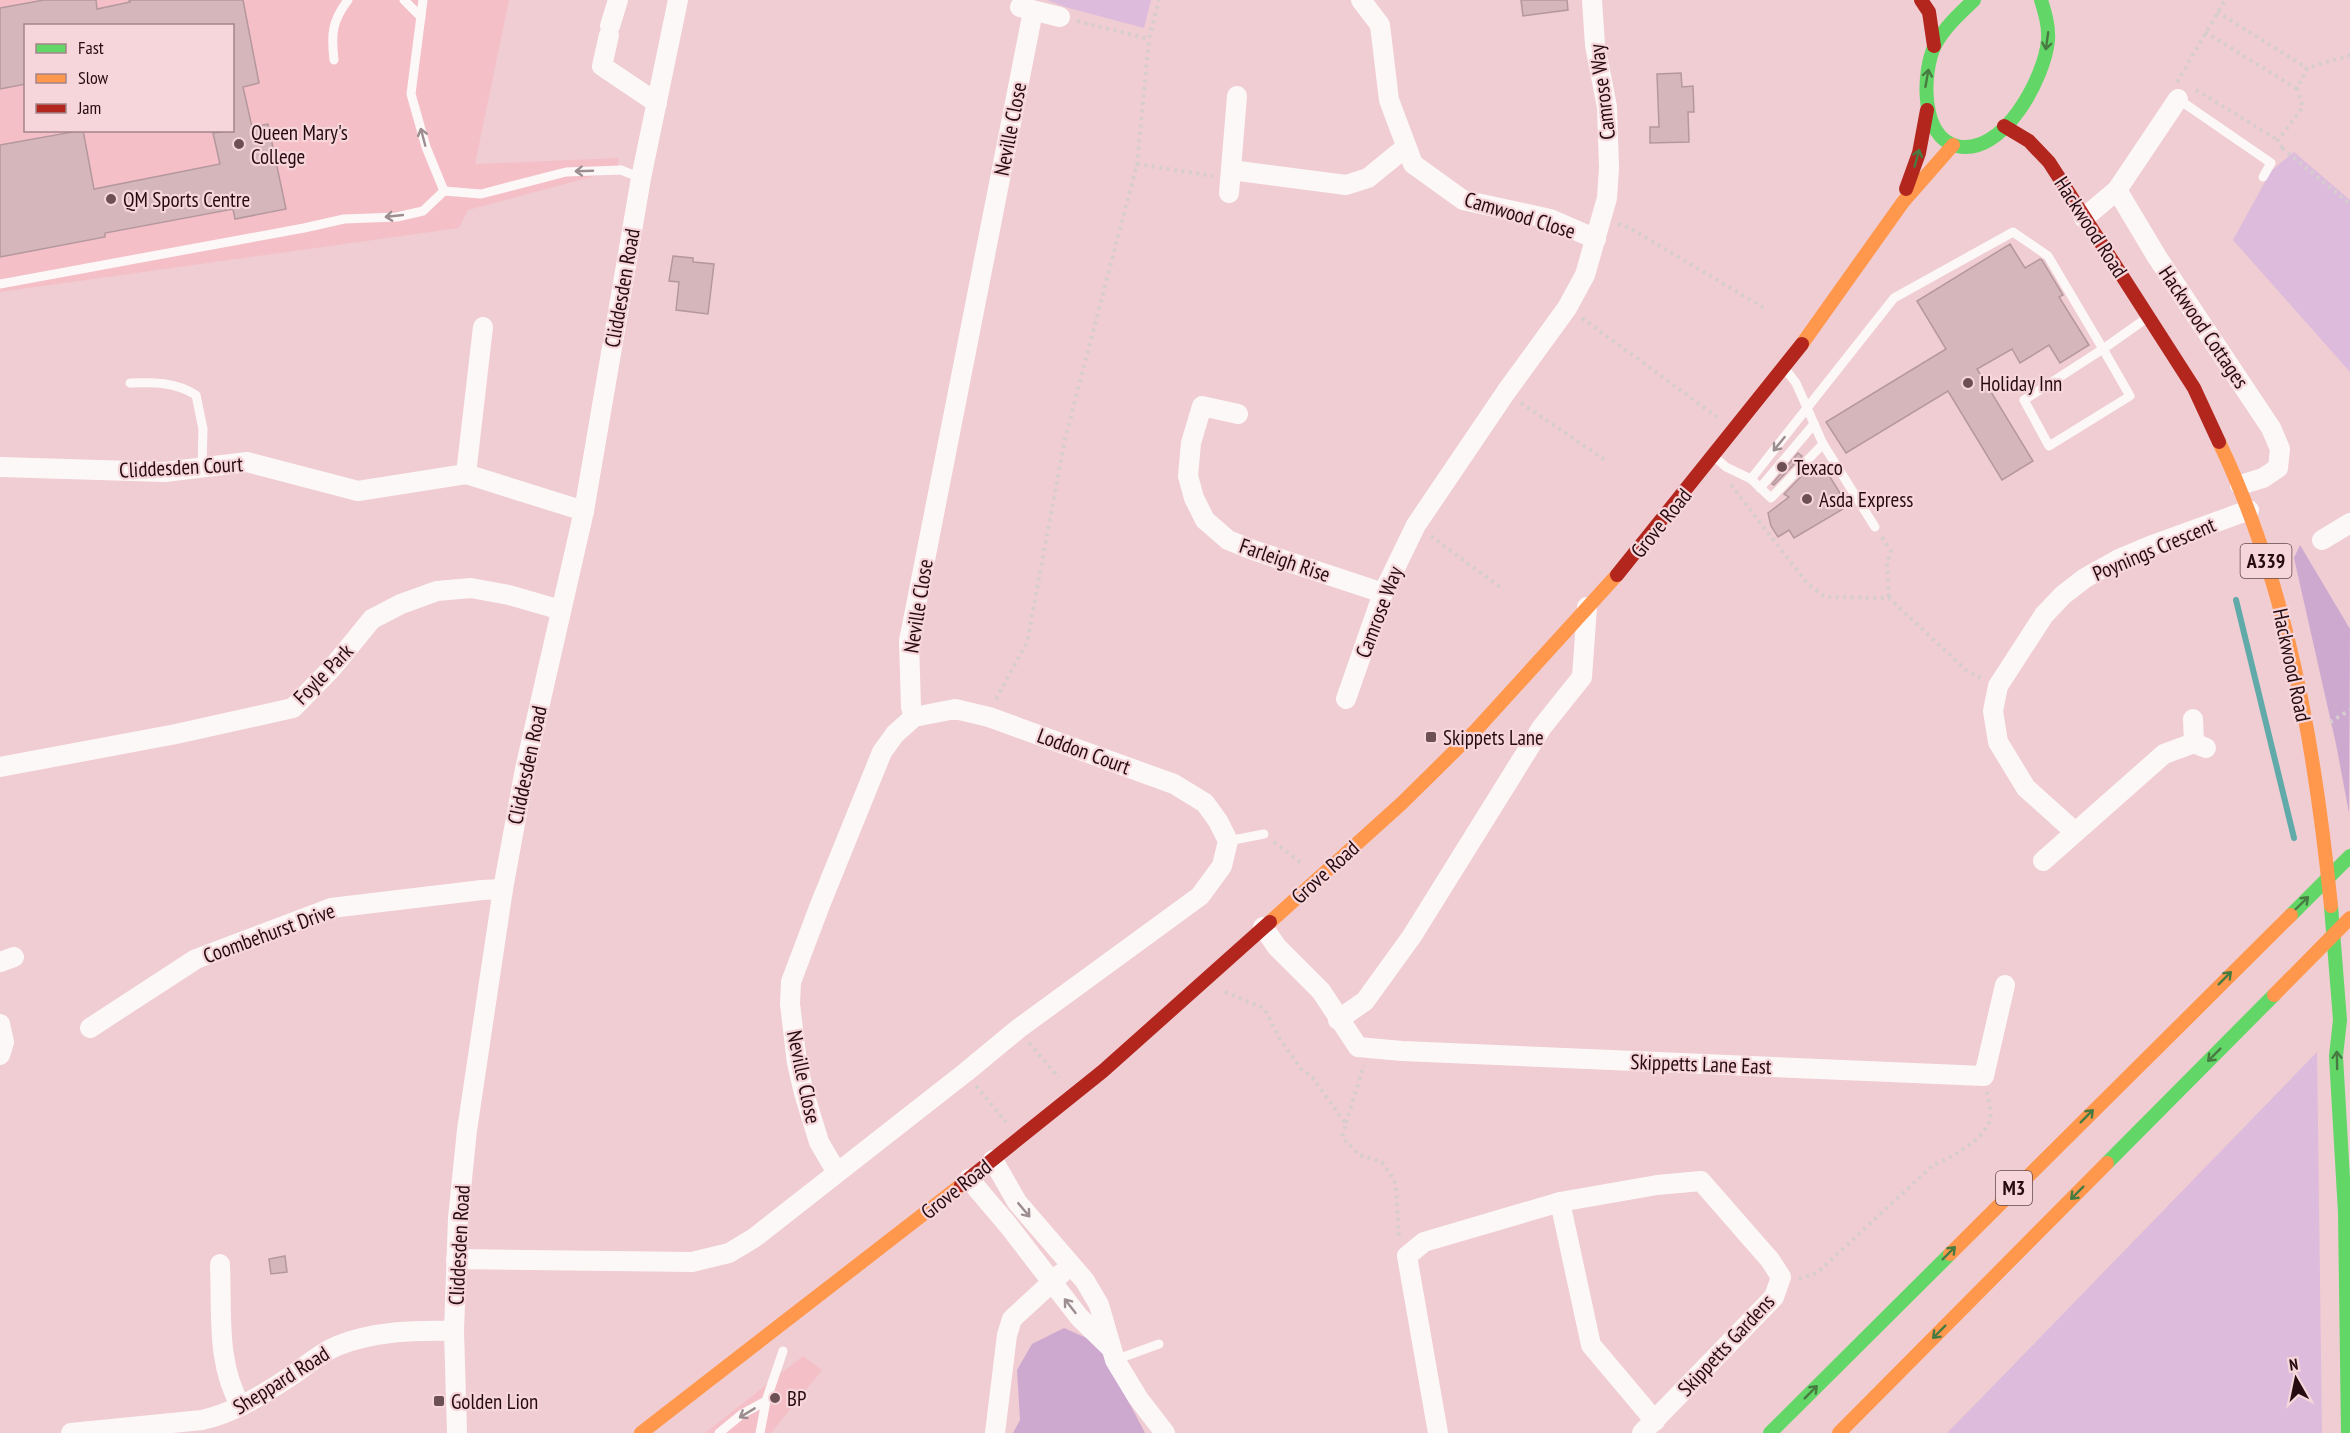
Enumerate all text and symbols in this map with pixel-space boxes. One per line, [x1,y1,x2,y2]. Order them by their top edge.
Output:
legend [24,24,234,132]
one-way arrow [2041,30,2052,50]
text: Fast [78,36,104,59]
street label: Camrose Way [1583,43,1621,141]
text: Slow [78,66,109,89]
one-way arrow [1922,69,1933,88]
street label: Neville Close [988,80,1032,178]
text: Jam [77,96,101,119]
place label: Queen Mary's College [251,119,348,170]
one-way arrow [417,127,428,146]
marker: Queen Mary's College [232,137,246,151]
one-way arrow [1912,149,1923,168]
one-way arrow [575,165,595,177]
street label: Hackwood Road [2048,171,2134,283]
street label: Camwood Close [1461,185,1579,245]
place label: QM Sports Centre [123,186,250,213]
marker: QM Sports Centre [104,192,118,206]
one-way arrow [385,211,405,222]
street label: Cliddesden Road [598,226,646,350]
street label: Hackwood Cottages [2153,261,2255,393]
place label: Holiday Inn [1980,370,2062,397]
marker: Holiday Inn [1961,376,1975,390]
one-way arrow [1772,436,1786,451]
street label: Cliddesden Court [119,450,244,484]
place label: Texaco [1794,454,1843,481]
marker: Texaco [1775,460,1789,474]
street label: Grove Road [1625,483,1697,563]
place label: Asda Express [1819,486,1913,513]
marker: Asda Express [1800,492,1814,506]
street label: Poynings Crescent [2088,511,2220,587]
street label: Farleigh Rise [1236,532,1334,588]
road number: A339 [2240,544,2292,578]
street label: Neville Close [897,557,939,655]
street label: Camrose Way [1349,562,1409,662]
street label: Hackwood Road [2267,606,2317,724]
street label: Foyle Park [287,638,359,710]
street label: Cliddesden Road [501,703,553,827]
street label: Loddon Court [1034,722,1134,780]
place label: Skippets Lane [1443,724,1544,751]
marker: Skippets Lane [1424,730,1438,744]
street label: Grove Road [1285,835,1365,909]
one-way arrow [2294,896,2309,910]
street label: Coombehurst Drive [199,897,339,969]
one-way arrow [2218,971,2233,986]
street label: Neville Close [781,1028,827,1126]
one-way arrow [2207,1047,2221,1062]
street label: Skippetts Lane East [1630,1048,1772,1080]
one-way arrow [2331,1050,2343,1070]
one-way arrow [2080,1108,2094,1123]
street label: Grove Road [915,1153,997,1225]
road number: M3 [1996,1171,2032,1205]
street label: Cliddesden Road [442,1184,476,1306]
one-way arrow [2069,1186,2084,1201]
one-way arrow [1017,1202,1031,1217]
one-way arrow [1942,1246,1957,1261]
street label: Skippetts Gardens [1672,1288,1780,1402]
one-way arrow [1064,1298,1077,1314]
one-way arrow [1932,1324,1947,1339]
street label: Sheppard Road [228,1340,334,1420]
north arrow [2266,1349,2326,1409]
text: N [2288,1354,2299,1375]
one-way arrow [1804,1384,1819,1399]
place label: BP [787,1385,806,1412]
place label: Golden Lion [451,1388,538,1415]
marker: BP [768,1391,782,1405]
marker: Golden Lion [432,1394,446,1408]
one-way arrow [739,1407,756,1419]

